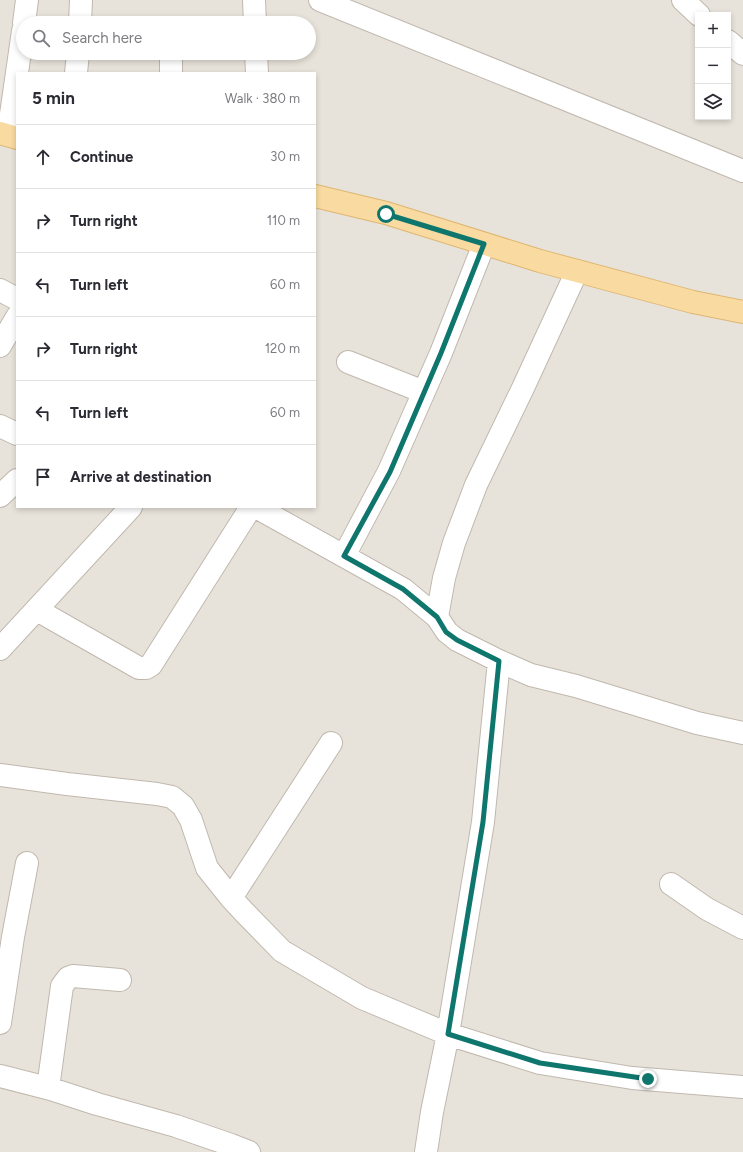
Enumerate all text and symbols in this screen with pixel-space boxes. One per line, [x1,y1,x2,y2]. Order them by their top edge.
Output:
map controls [695,12,731,120]
button: + [695,12,731,48]
search box [16,16,316,60]
icon: search [30,27,52,49]
text: Search here [62,29,142,47]
button: − [695,48,731,84]
button: layers [695,84,731,120]
text: 5 min [32,88,75,108]
text: Walk · 380 m [225,91,300,106]
icon: ahead [32,146,54,168]
text: Continue [70,148,133,166]
text: 30 m [270,149,300,164]
route start [377,205,395,223]
icon: right [32,210,54,232]
text: Turn right [70,212,138,230]
text: 110 m [267,213,300,228]
icon: left [32,274,54,296]
text: Turn left [70,276,128,294]
text: 60 m [270,277,300,292]
icon: right [32,338,54,360]
text: Turn right [70,340,138,358]
text: 120 m [265,341,300,356]
icon: left [32,402,54,424]
text: Turn left [70,404,128,422]
text: 60 m [270,405,300,420]
icon: arrive [32,466,54,488]
text: Arrive at destination [70,468,211,486]
route end [639,1070,657,1088]

